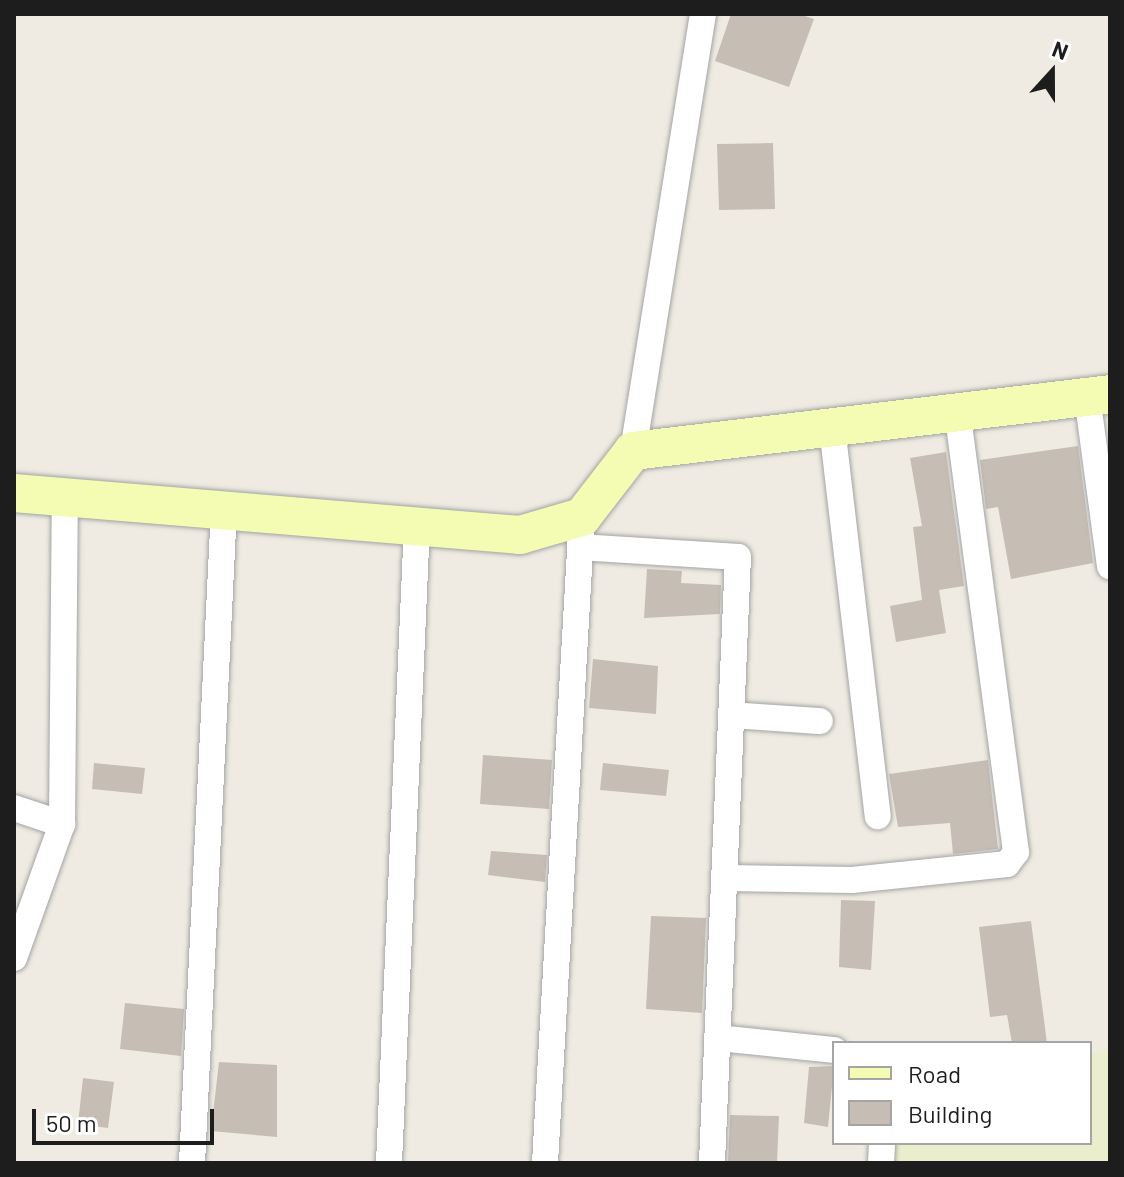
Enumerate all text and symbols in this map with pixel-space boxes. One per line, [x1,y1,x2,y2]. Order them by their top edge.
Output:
north arrow [1012,32,1092,112]
text: N [1049,35,1072,64]
legend [832,1041,1092,1145]
text: Road [908,1059,961,1088]
scale bar [36,1093,218,1143]
text: Building [908,1099,992,1128]
text: 50 m [46,1108,97,1137]

